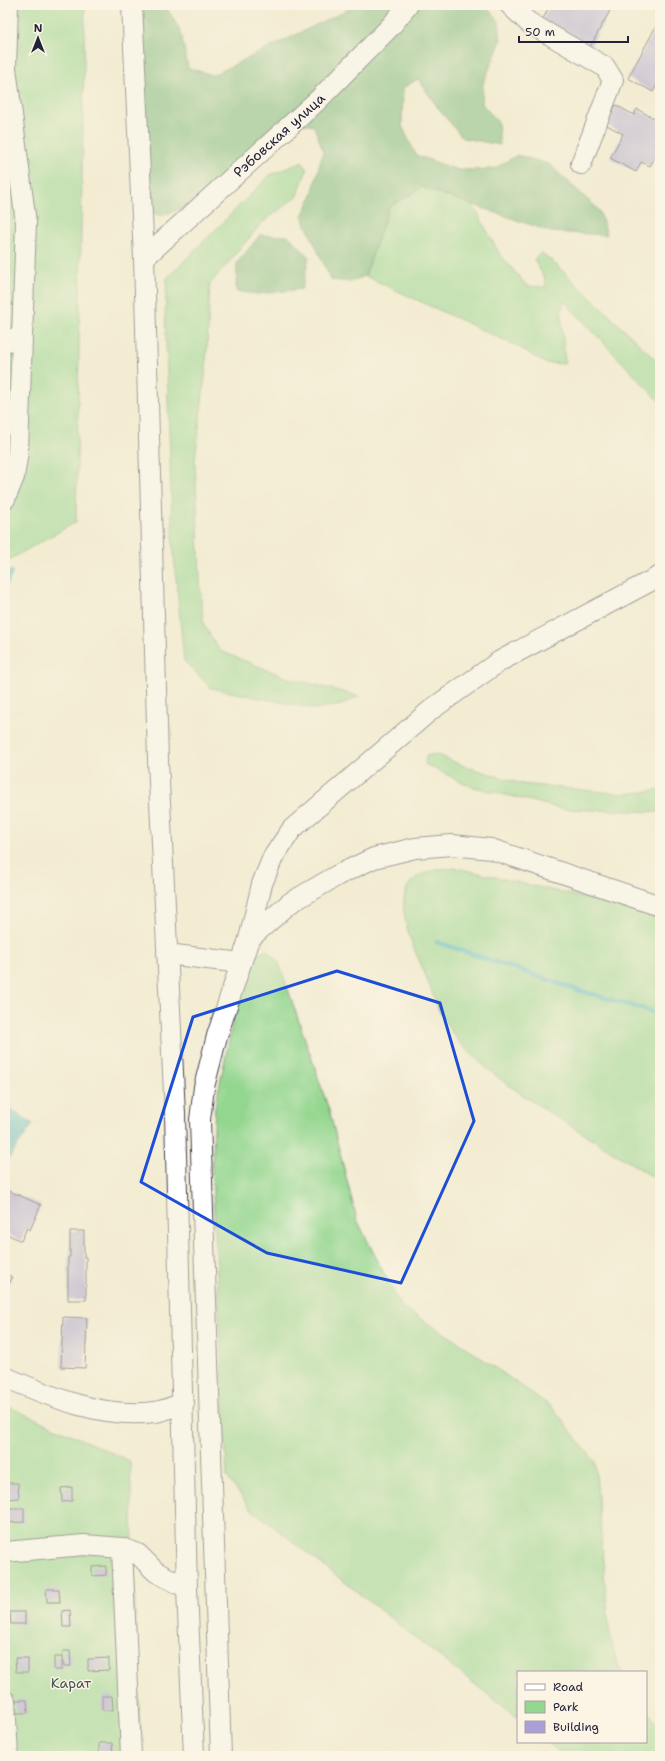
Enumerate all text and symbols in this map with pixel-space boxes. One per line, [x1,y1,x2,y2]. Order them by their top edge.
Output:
north arrow [18,18,58,58]
scale bar [519,18,628,44]
text: N [34,21,43,36]
text: 50 m [525,24,555,40]
street label: Рэбовская улица [229,89,329,181]
legend [517,1671,647,1743]
park label: Карат [51,1674,92,1692]
text: Road [553,1679,584,1695]
text: Park [553,1699,579,1715]
text: Building [553,1719,599,1735]

